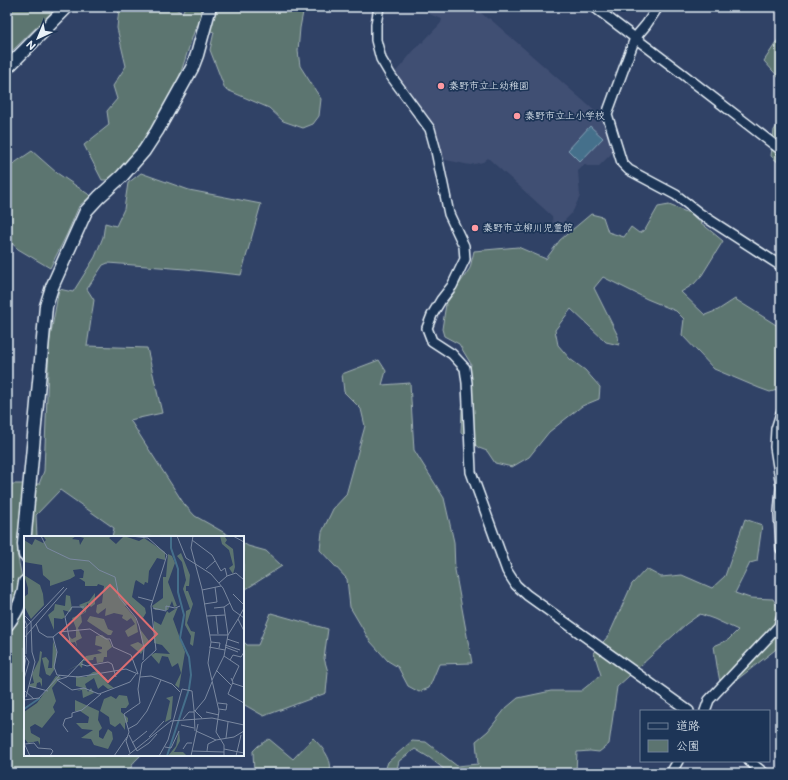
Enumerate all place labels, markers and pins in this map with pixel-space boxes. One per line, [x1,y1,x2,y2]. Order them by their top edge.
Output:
place label: 秦野市立上幼稚園 [449,80,529,92]
marker: 秦野市立上幼稚園 [436,81,446,91]
place label: 秦野市立上小学校 [525,110,605,122]
marker: 秦野市立上小学校 [512,111,522,121]
place label: 秦野市立柳川児童館 [483,222,573,234]
marker: 秦野市立柳川児童館 [470,223,480,233]

